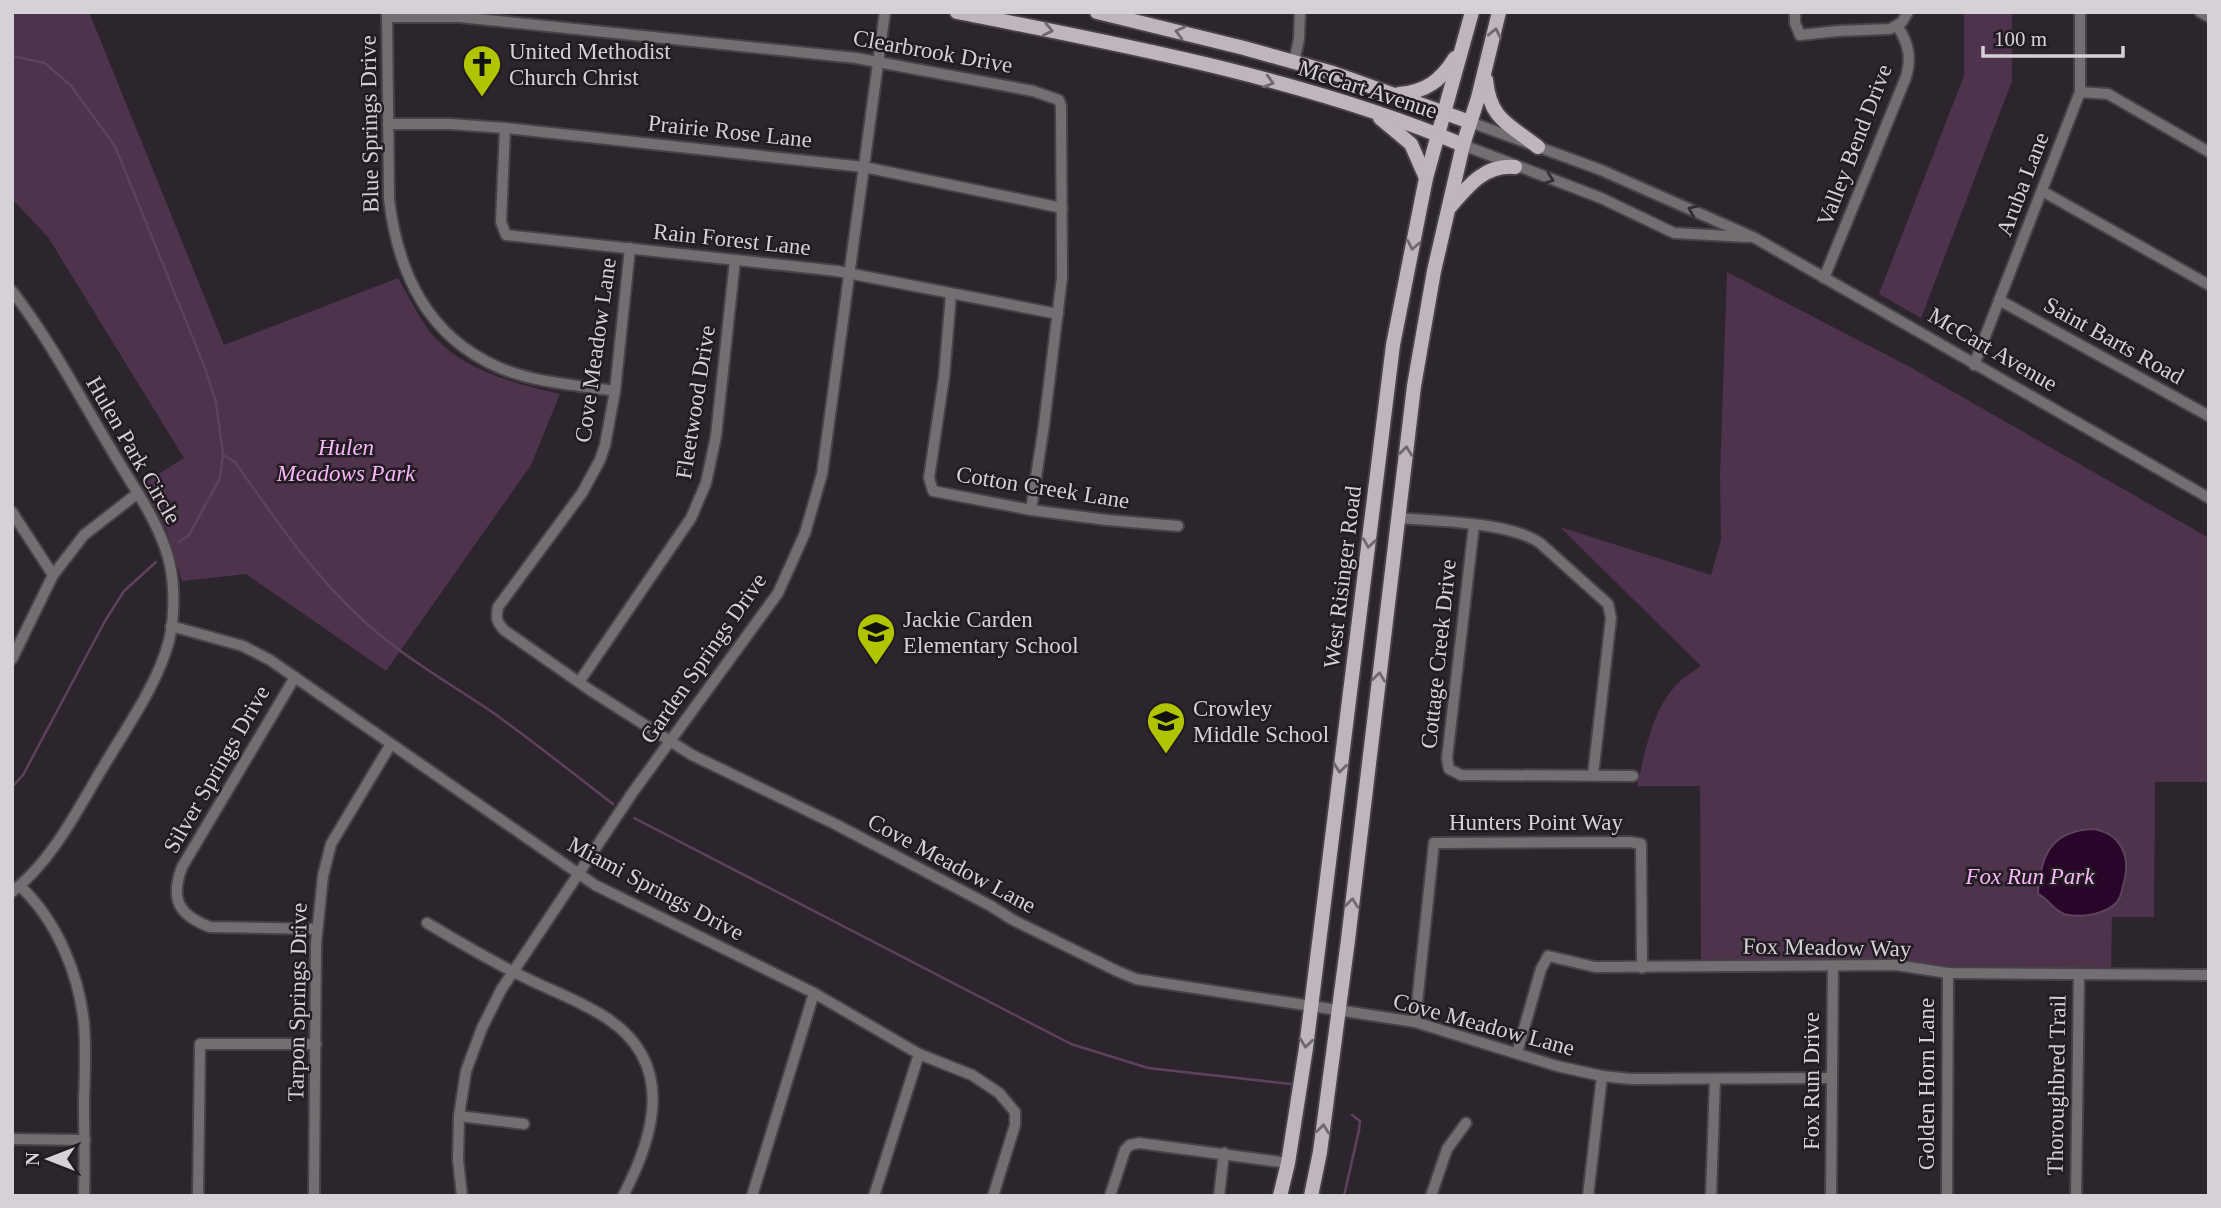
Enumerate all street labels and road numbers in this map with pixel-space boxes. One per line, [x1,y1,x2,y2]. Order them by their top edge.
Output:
street label: Clearbrook Drive [851,25,1015,78]
street label: Blue Springs Drive [355,35,384,213]
street label: McCart Avenue [1295,55,1440,124]
street label: Valley Bend Drive [1812,61,1897,230]
street label: Prairie Rose Lane [647,110,813,153]
street label: Aruba Lane [1991,129,2054,240]
street label: Rain Forest Lane [652,219,812,260]
street label: Cove Meadow Lane [570,256,621,444]
street label: Saint Barts Road [2040,292,2188,389]
street label: McCart Avenue [1924,302,2062,396]
street label: Fleetwood Drive [671,323,720,481]
street label: Hulen Park Circle [81,372,186,528]
street label: Cotton Creek Lane [955,461,1131,514]
street label: West Risinger Road [1319,484,1366,670]
street label: Cottage Creek Drive [1416,558,1461,750]
street label: Garden Springs Drive [635,568,772,748]
street label: Silver Springs Drive [158,681,275,857]
street label: Cove Meadow Lane [864,809,1040,918]
street label: Hunters Point Way [1449,810,1624,835]
street label: Miami Springs Drive [564,832,748,945]
street label: Tarpon Springs Drive [283,902,312,1102]
street label: Fox Meadow Way [1742,934,1912,961]
street label: Cove Meadow Lane [1391,988,1577,1061]
street label: Thoroughbred Trail [2042,994,2071,1176]
street label: Golden Horn Lane [1914,998,1939,1170]
street label: Fox Run Drive [1799,1012,1824,1150]

